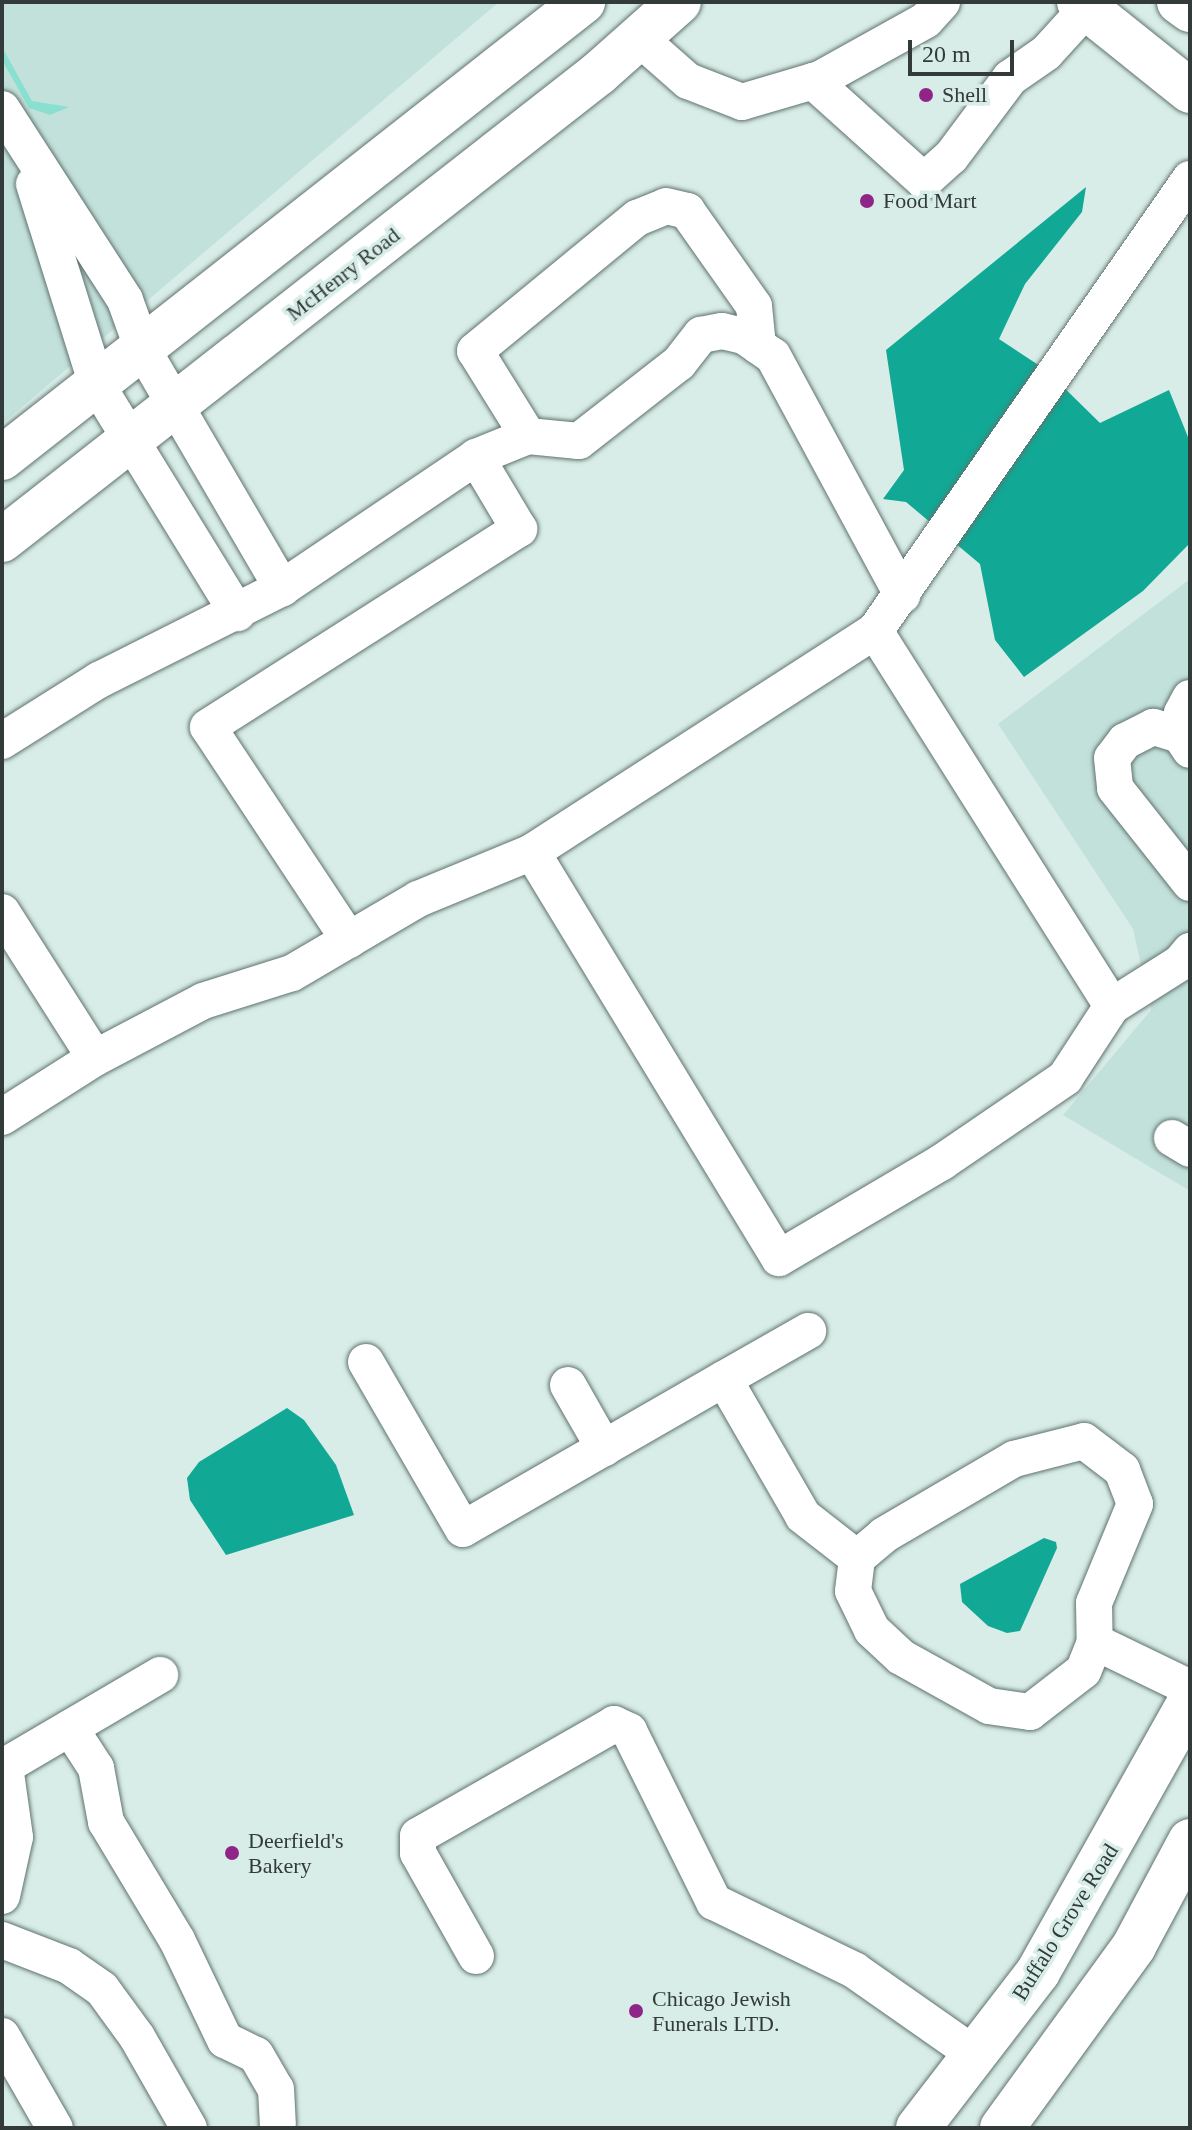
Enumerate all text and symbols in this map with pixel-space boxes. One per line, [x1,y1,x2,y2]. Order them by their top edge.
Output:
scale bar [912,24,1018,74]
text: 20 m [922,41,971,67]
place label: Shell [942,82,987,108]
marker: Shell [917,86,935,104]
place label: Food Mart [883,188,976,214]
marker: Food Mart [858,192,876,210]
street label: McHenry Road [281,222,405,326]
place label: Deerfield's Bakery [248,1827,344,1878]
street label: Buffalo Grove Road [1006,1839,1124,2005]
marker: Deerfield's Bakery [223,1844,241,1862]
place label: Chicago Jewish Funerals LTD. [652,1985,791,2036]
marker: Chicago Jewish Funerals LTD. [627,2002,645,2020]

